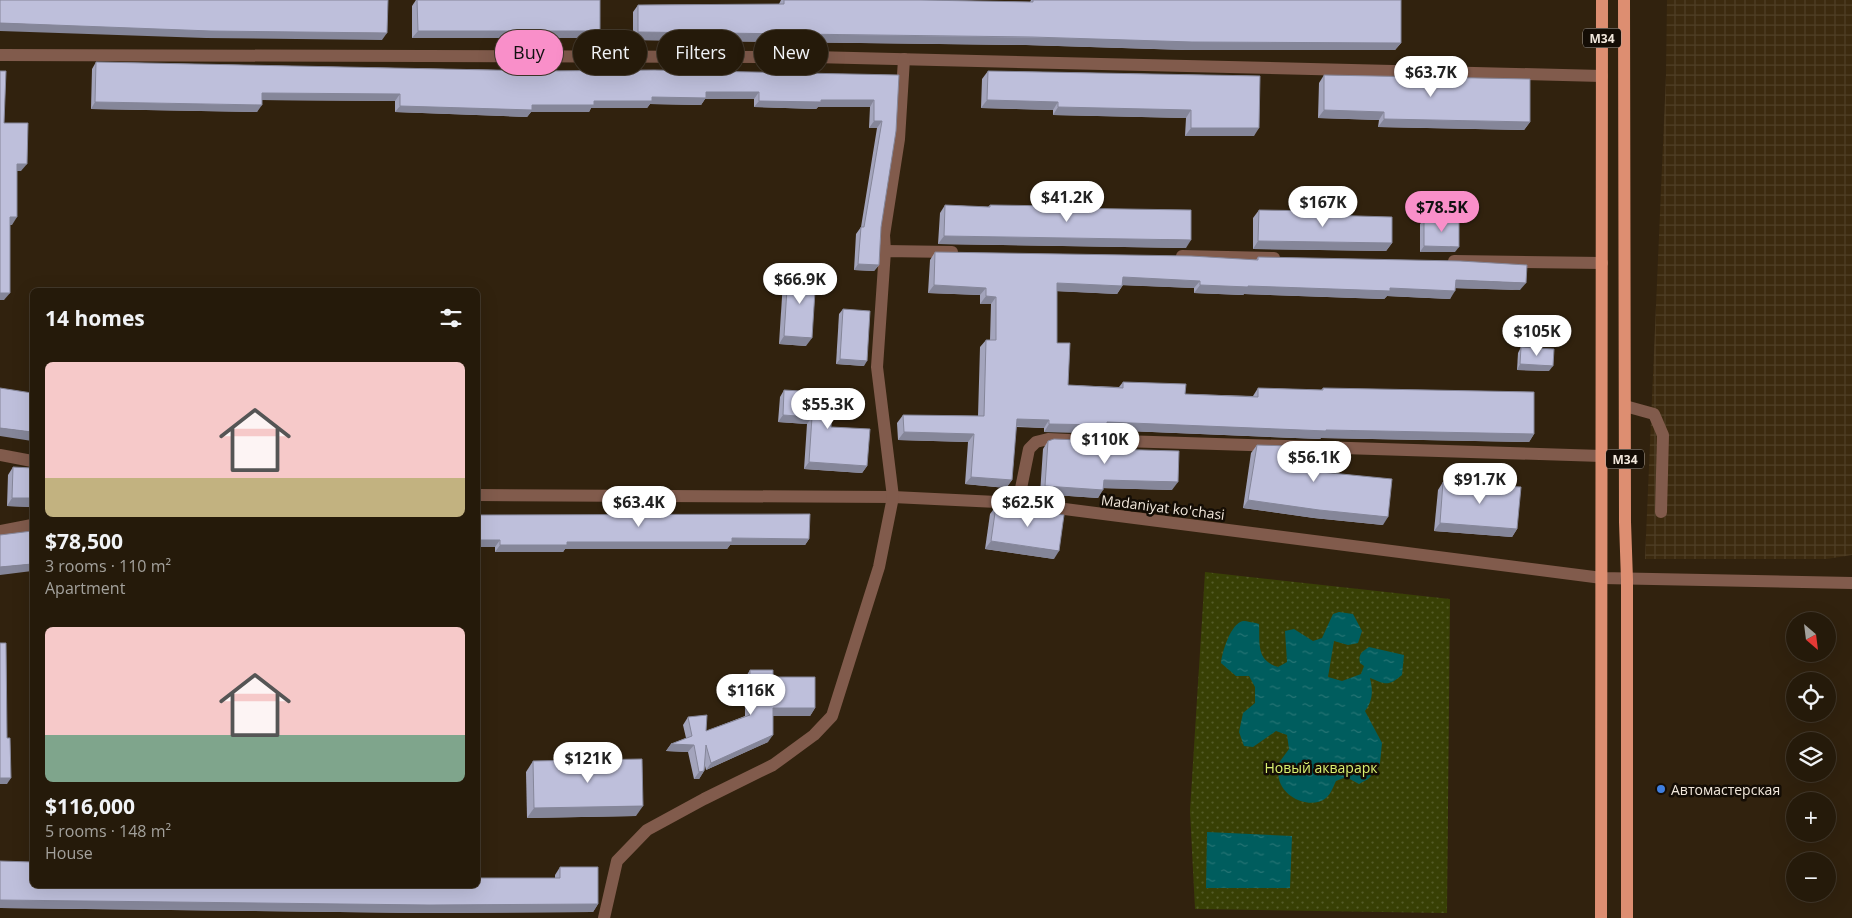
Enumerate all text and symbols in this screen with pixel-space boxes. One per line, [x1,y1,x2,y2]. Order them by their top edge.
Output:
road number: M34 [1583,28,1621,48]
chip: Buy [495,30,563,75]
chip: Rent [573,30,647,75]
chip: Filters [657,30,744,75]
chip: New [754,30,828,75]
pin: $63.7K [1390,56,1472,98]
text: $63.7K [1405,61,1457,83]
pin: $41.2K [1026,180,1108,223]
text: $41.2K [1041,186,1093,208]
pin: $167K [1288,186,1358,228]
pin: $78.5K [1401,190,1483,233]
text: $167K [1299,191,1347,213]
text: $78.5K [1416,196,1468,218]
pin: $66.9K [759,262,841,305]
text: $66.9K [774,268,826,290]
text: 14 homes [45,304,145,332]
icon: filters [437,304,465,332]
pin: $105K [1502,314,1572,357]
text: $105K [1513,320,1561,342]
pin: $55.3K [787,388,869,430]
text: $55.3K [802,393,854,415]
icon: home [210,395,300,485]
pin: $110K [1070,422,1140,465]
text: $110K [1081,428,1129,450]
pin: $56.1K [1273,440,1355,483]
text: $56.1K [1288,446,1340,468]
road number: M34 [1606,449,1644,468]
pin: $91.7K [1439,462,1521,505]
text: $91.7K [1454,468,1506,490]
pin: $63.4K [598,486,680,528]
pin: $62.5K [987,486,1069,528]
street label: Madaniyat ko'chasi [1100,490,1226,524]
text: $63.4K [613,491,665,513]
text: $62.5K [1002,491,1054,513]
text: $78,500 [45,527,123,555]
text: 3 rooms · 110 m² [45,555,171,577]
text: Apartment [45,577,125,599]
north arrow [1786,612,1836,662]
map controls [1786,612,1836,902]
icon: home [210,660,300,750]
button: locate [1786,672,1836,722]
pin: $116K [716,674,786,716]
text: $116K [727,679,775,701]
button: layers [1786,732,1836,782]
pin: $121K [553,742,623,784]
text: $121K [564,747,612,769]
park label: Новый акварарк [1264,758,1378,777]
place label: Автомастерская [1671,780,1780,799]
marker: Автомастерская [1655,783,1667,795]
text: $116,000 [45,792,135,820]
button: + [1786,792,1836,842]
text: 5 rooms · 148 m² [45,820,171,842]
text: House [45,842,93,864]
button: − [1786,852,1836,902]

